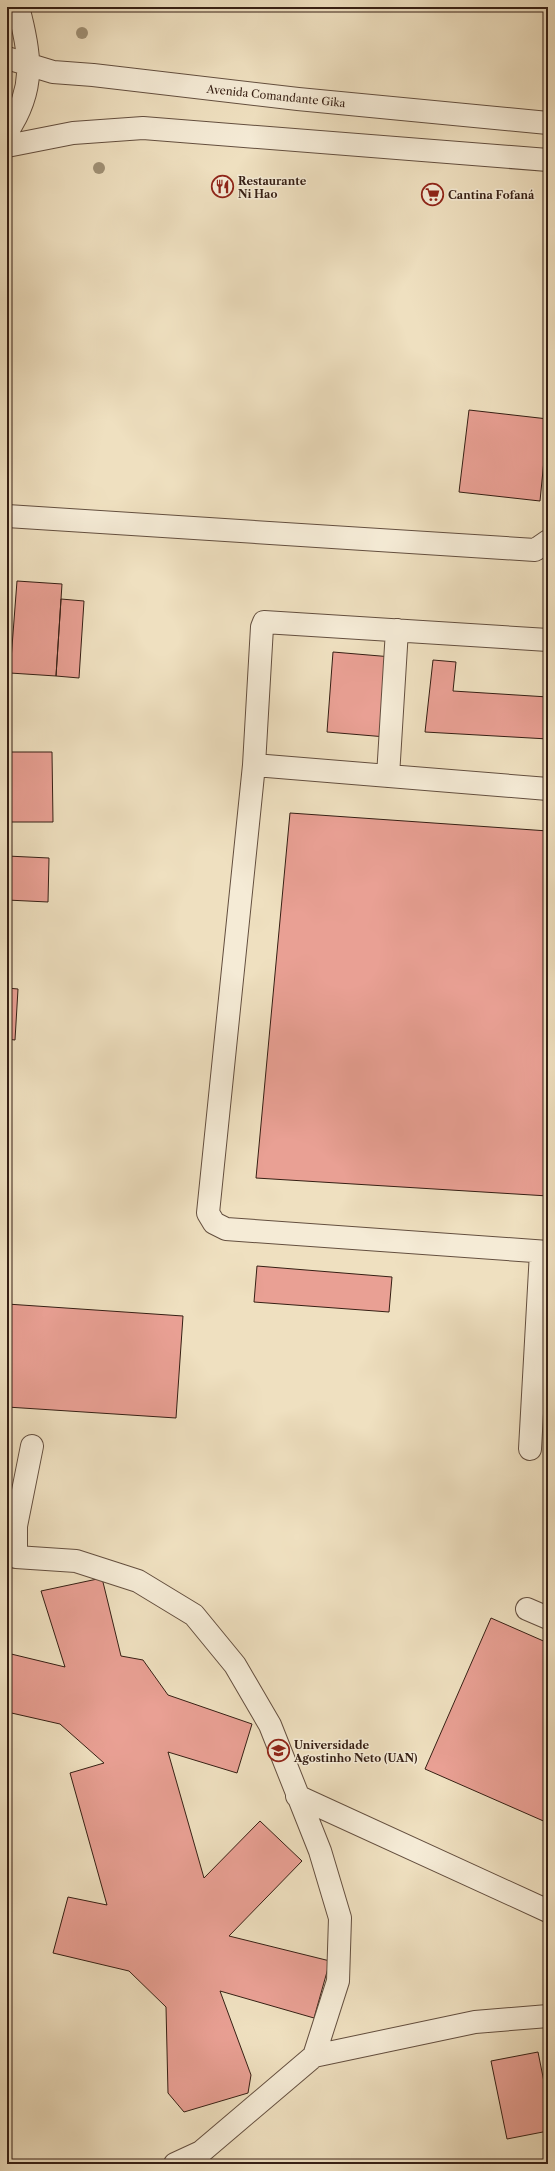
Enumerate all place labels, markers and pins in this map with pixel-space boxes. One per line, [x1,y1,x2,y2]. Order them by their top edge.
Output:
restaurant icon: Restaurante Ni Hao [209,174,235,200]
place label: Restaurante Ni Hao [238,174,307,201]
supermarket icon: Cantina Fofaná [420,182,446,208]
place label: Cantina Fofaná [448,188,535,202]
school or university icon: Universidade Agostinho Neto (UAN) [265,1738,291,1764]
place label: Universidade Agostinho Neto (UAN) [293,1738,418,1765]

